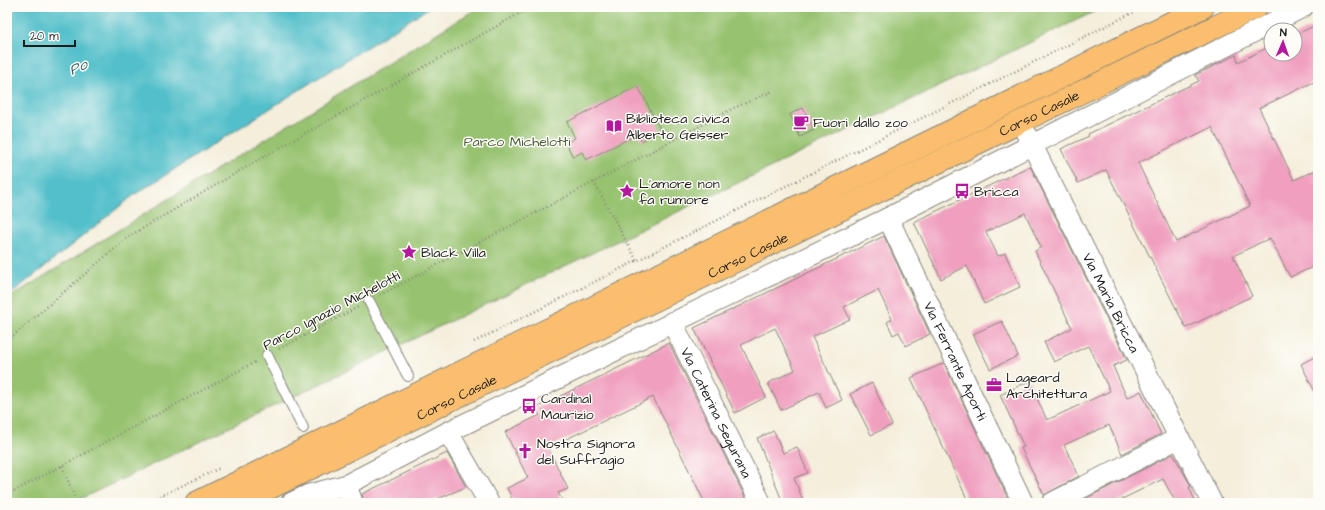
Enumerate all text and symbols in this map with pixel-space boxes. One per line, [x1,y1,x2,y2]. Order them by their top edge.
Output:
scale bar [24,22,75,48]
north arrow [1263,22,1303,62]
text: N [1280,25,1287,40]
text: 20 m [30,28,59,45]
water label: Po [66,53,92,81]
street label: Corso Casale [996,86,1083,142]
place label: Biblioteca civica Alberto Geisser [626,109,729,145]
cafe icon: Fuori dallo zoo [792,113,810,131]
place label: Fuori dallo zoo [813,113,908,133]
library icon: Biblioteca civica Alberto Geisser [605,117,623,135]
park label: Parco Michelotti [464,132,570,152]
place label: L'amore non fa rumore [639,174,720,210]
place icon: L'amore non fa rumore [618,182,636,200]
bus stop icon: Bricca [953,182,971,200]
place label: Bricca [974,182,1019,202]
street label: Corso Casale [705,228,792,284]
place icon: Black Villa [400,243,418,261]
place label: Black Villa [421,243,486,263]
street label: Via Maria Bricca [1077,250,1144,357]
street label: Parco Ignazio Michelotti [259,266,404,356]
street label: Via Ferrante Aporti [918,298,991,424]
street label: Via Caterina Segurana [675,344,756,482]
place label: Lageard Architettura [1006,368,1087,404]
street label: Corso Casale [413,370,501,426]
office icon: Lageard Architettura [985,376,1003,394]
place label: Cardinal Maurizio [541,389,594,425]
bus stop icon: Cardinal Maurizio [520,397,538,415]
place label: Nostra Signora del Suffragio [537,434,635,470]
church icon: Nostra Signora del Suffragio [516,442,534,460]

